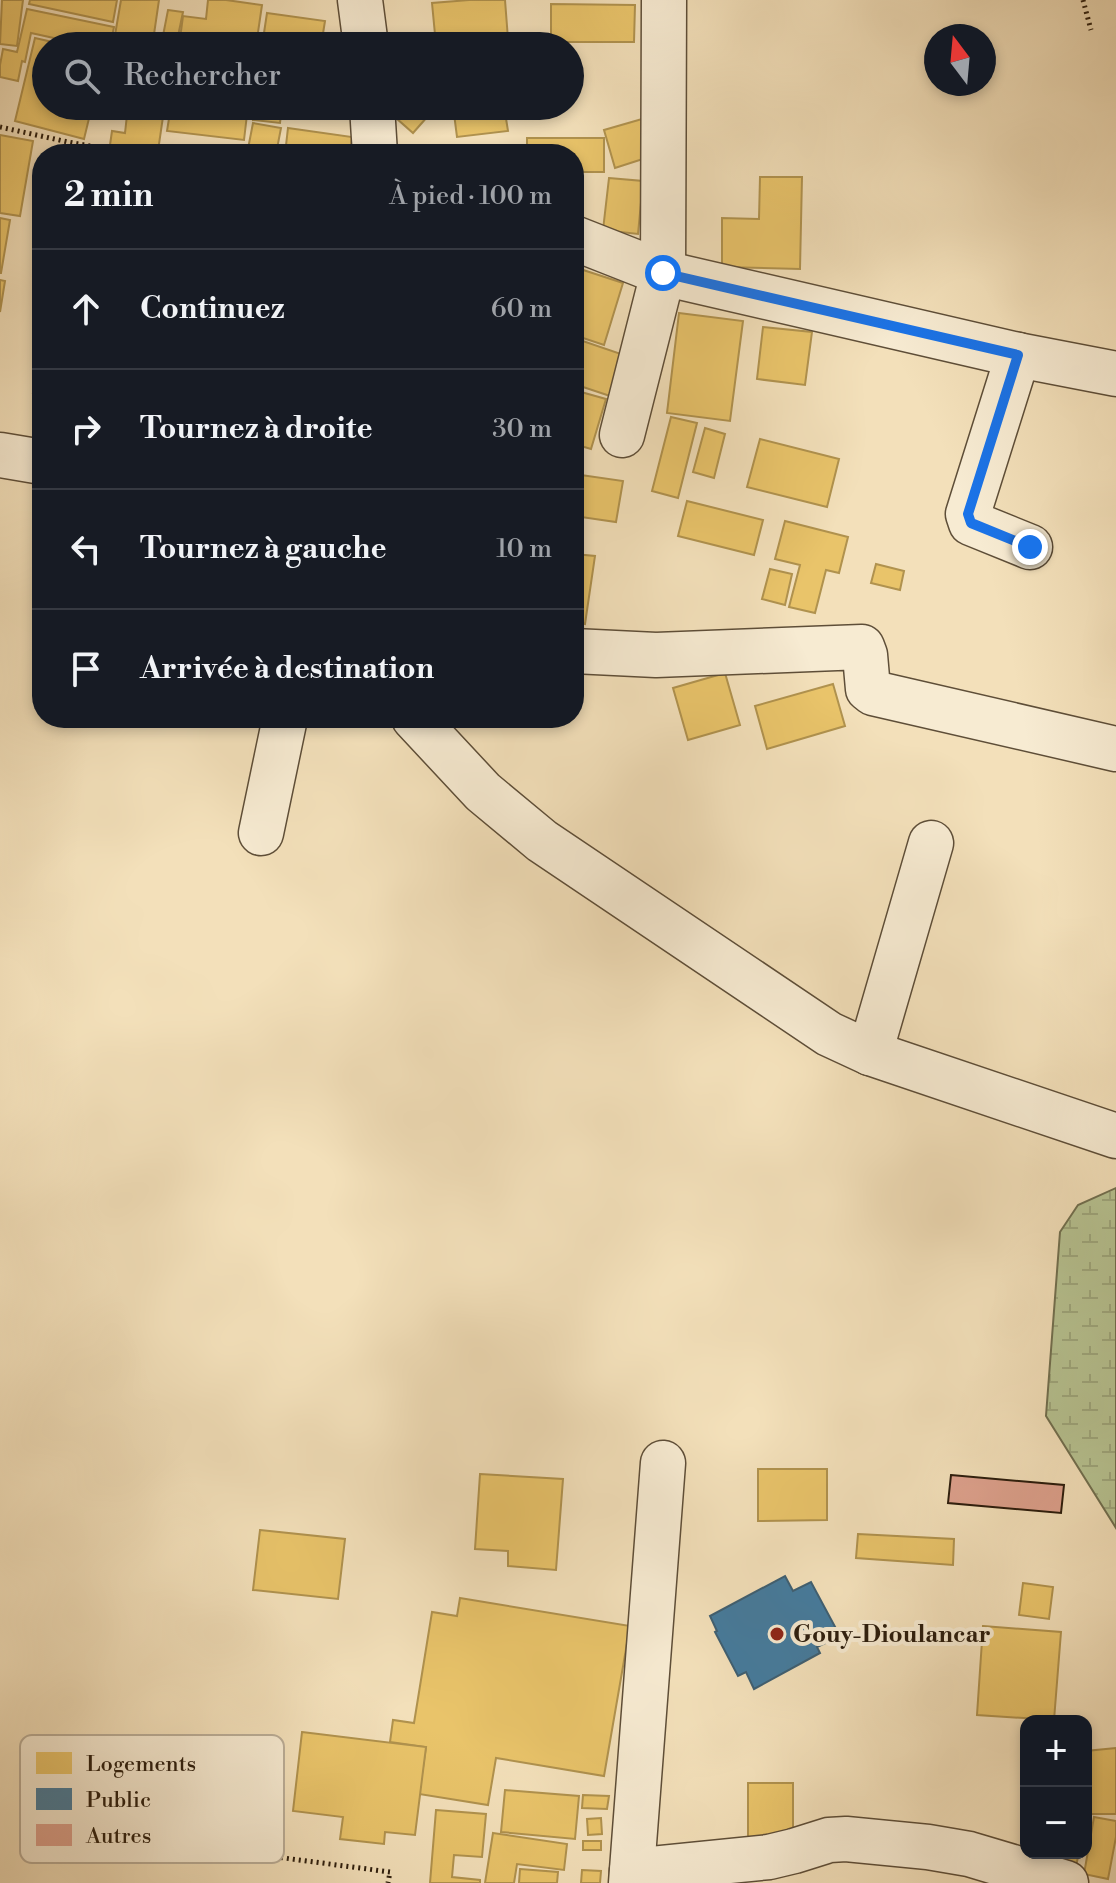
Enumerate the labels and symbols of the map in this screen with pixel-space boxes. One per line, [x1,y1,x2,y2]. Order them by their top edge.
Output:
north arrow [924,24,996,96]
route start [645,255,681,291]
route end [1012,529,1048,565]
place label: Gouy-Dioulancar [793,1620,991,1650]
marker: Gouy-Dioulancar [768,1625,786,1643]
legend [20,1735,284,1863]
text: Logements [86,1751,196,1778]
text: Public [86,1787,151,1814]
text: Autres [85,1823,151,1850]

